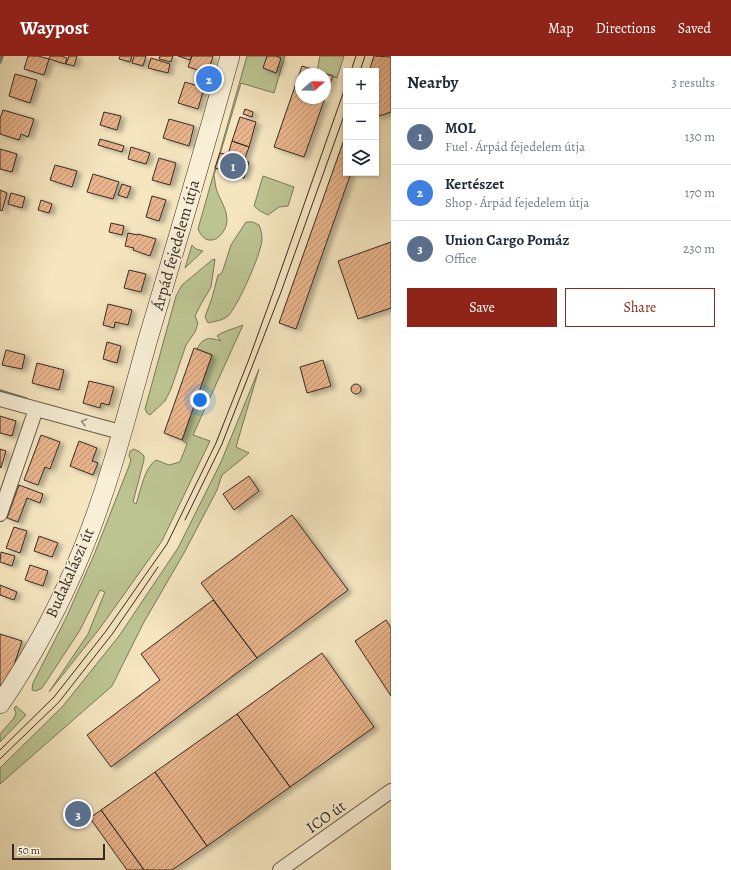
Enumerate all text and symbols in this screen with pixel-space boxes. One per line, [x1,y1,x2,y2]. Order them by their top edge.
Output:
text: Waypost [20,15,89,41]
text: Map [548,19,574,38]
text: Directions [596,19,656,38]
text: Saved [678,19,711,38]
pin: 2 [196,64,222,94]
north arrow [295,68,331,104]
map controls [343,68,379,176]
button: + [343,68,379,104]
text: Nearby [407,71,458,94]
text: 3 results [671,74,715,91]
button: − [343,104,379,140]
text: MOL [445,118,476,138]
text: 1 [418,128,422,145]
text: 130 m [685,128,715,145]
text: Fuel · Árpád fejedelem útja [445,138,585,155]
button: layers [343,140,379,176]
pin: 1 [220,151,246,181]
text: Kertészet [445,174,504,194]
street label: Árpád fejedelem útja [147,177,205,314]
text: 2 [417,184,423,201]
text: 170 m [685,184,715,201]
text: Shop · Árpád fejedelem útja [445,194,589,211]
text: Union Cargo Pomáz [445,230,569,250]
text: 3 [417,240,423,257]
text: 230 m [683,240,715,257]
text: Office [445,250,477,267]
button: Save [407,288,557,327]
button: Share [565,288,715,327]
your location [190,390,210,410]
one-way arrow [80,418,87,427]
street label: Budakalászi út [40,525,100,621]
street label: ICO út [302,795,350,839]
pin: 3 [65,799,91,829]
scale bar [12,842,105,861]
text: 50 m [18,843,40,858]

